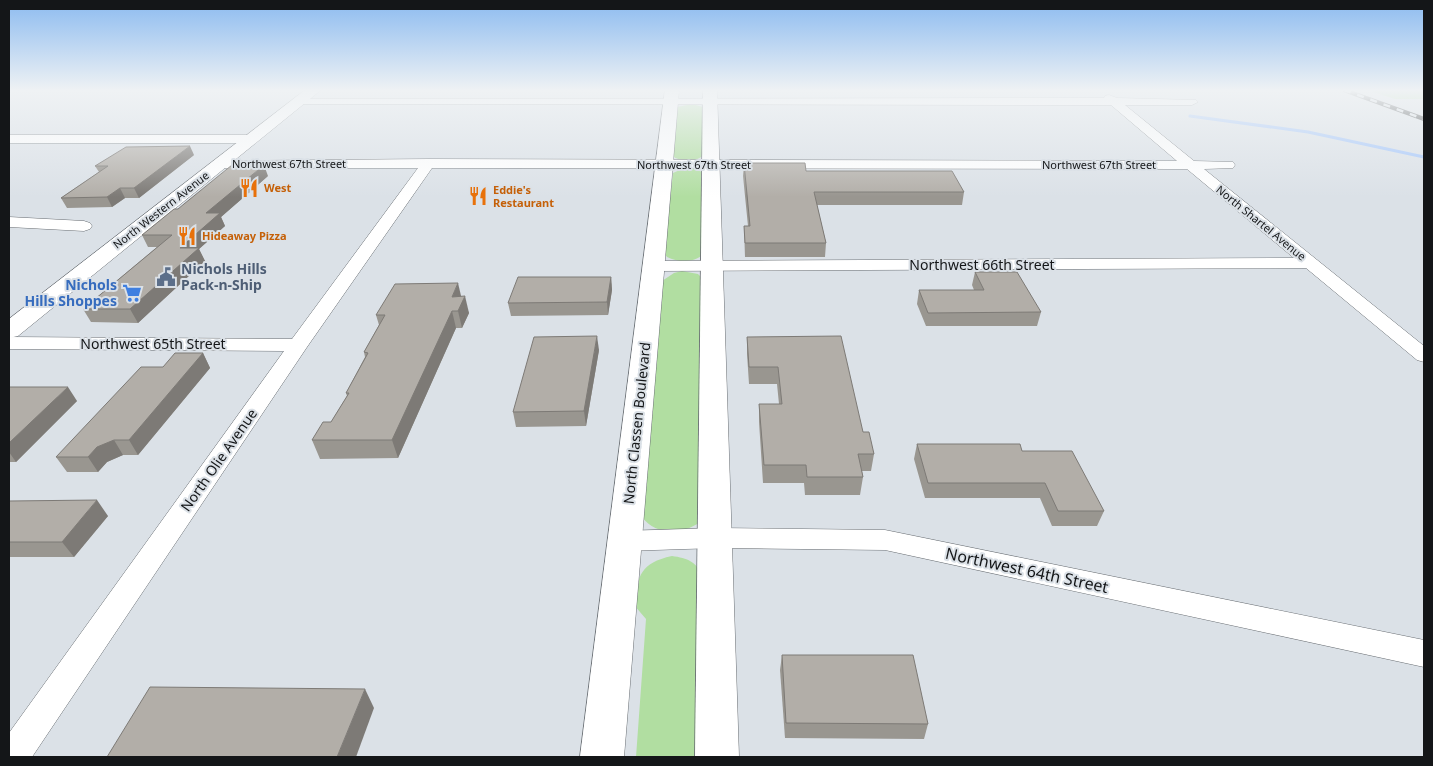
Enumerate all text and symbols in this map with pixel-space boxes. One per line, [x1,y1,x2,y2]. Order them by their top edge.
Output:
street label: Northwest 67th Street [232,156,346,171]
street label: Northwest 67th Street [637,157,751,172]
street label: Northwest 67th Street [1042,157,1156,172]
street label: North Western Avenue [110,167,212,252]
restaurant icon: West [238,177,260,199]
place label: West [264,180,292,195]
place label: Eddie's Restaurant [493,182,554,210]
street label: North Shartel Avenue [1213,182,1309,263]
restaurant icon: Eddie's Restaurant [467,185,489,207]
restaurant icon: Hideaway Pizza [176,225,198,247]
place label: Hideaway Pizza [202,228,287,243]
street label: Northwest 66th Street [909,255,1055,274]
place label: Nichols Hills Pack-n-Ship [181,259,267,294]
public building icon: Nichols Hills Pack-n-Ship [155,266,177,288]
place label: Nichols Hills Shoppes [24,275,117,310]
supermarket icon: Nichols Hills Shoppes [121,282,143,304]
street label: Northwest 65th Street [80,334,226,353]
street label: North Classen Boulevard [619,341,654,505]
street label: North Olie Avenue [176,405,261,515]
street label: Northwest 64th Street [943,542,1111,598]

